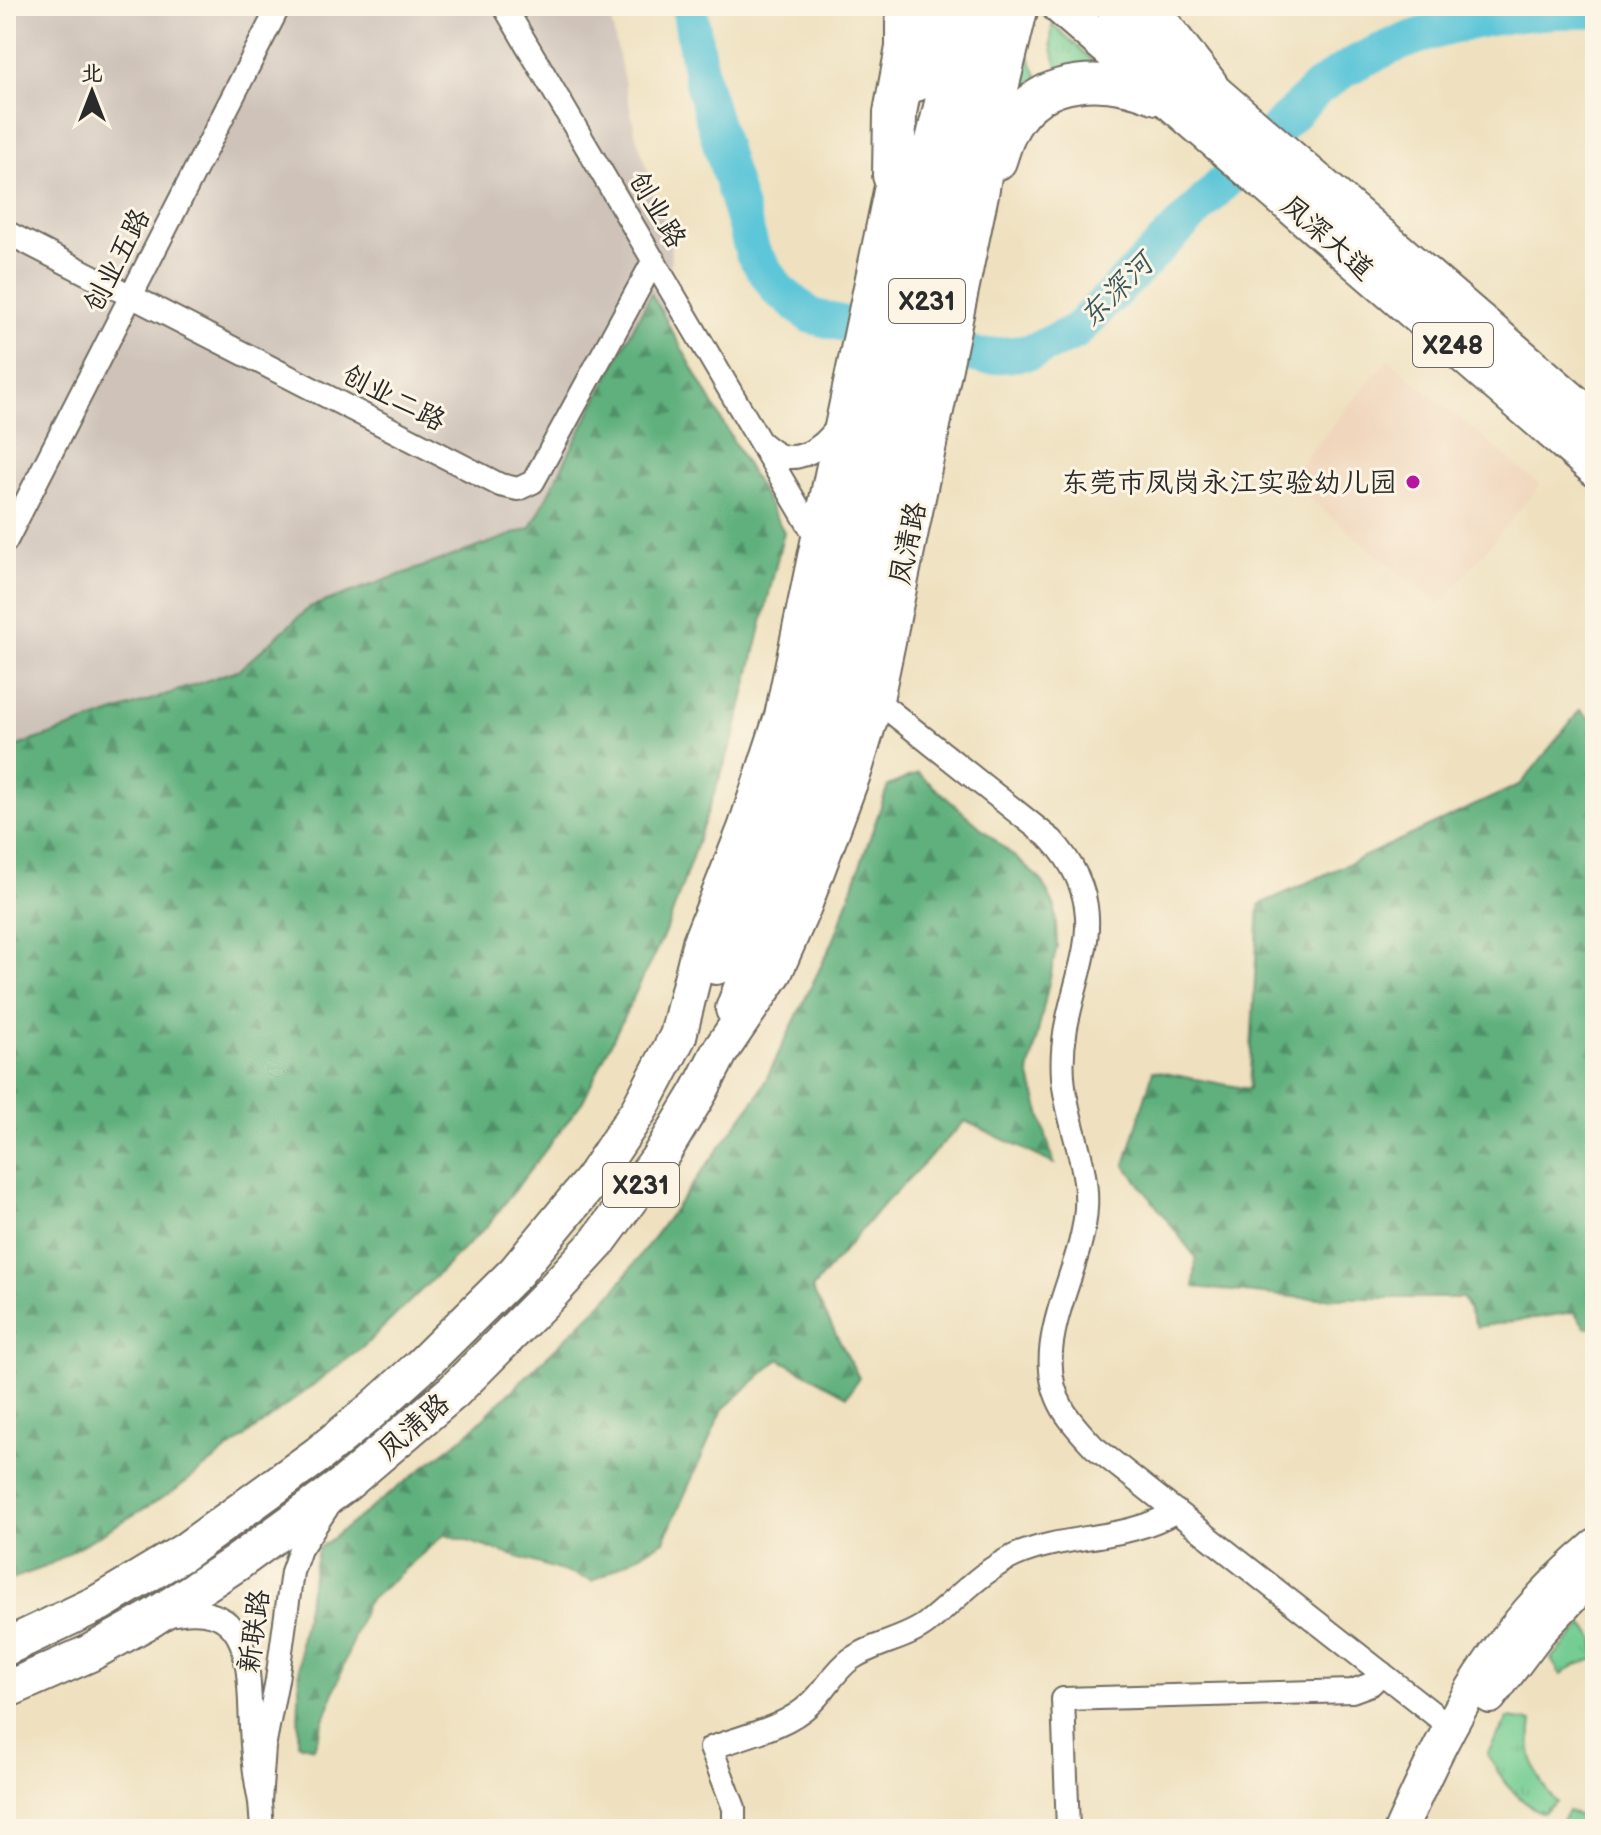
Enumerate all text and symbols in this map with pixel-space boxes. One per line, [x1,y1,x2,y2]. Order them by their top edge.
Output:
north arrow [52,52,132,132]
text: 北 [81,60,103,87]
street label: 创业路 [621,165,692,254]
street label: 凤深大道 [1274,189,1380,287]
street label: 创业五路 [77,203,157,318]
water label: 东深河 [1072,243,1165,335]
road number: X231 [889,279,965,323]
road number: X248 [1413,323,1493,367]
street label: 创业二路 [336,358,451,438]
place label: 东莞市凤岗永江实验幼儿园 [1061,467,1397,500]
marker: 东莞市凤岗永江实验幼儿园 [1404,473,1422,491]
street label: 凤清路 [884,499,933,588]
road number: X231 [603,1163,679,1207]
street label: 凤清路 [371,1387,457,1467]
street label: 新联路 [232,1587,277,1675]

